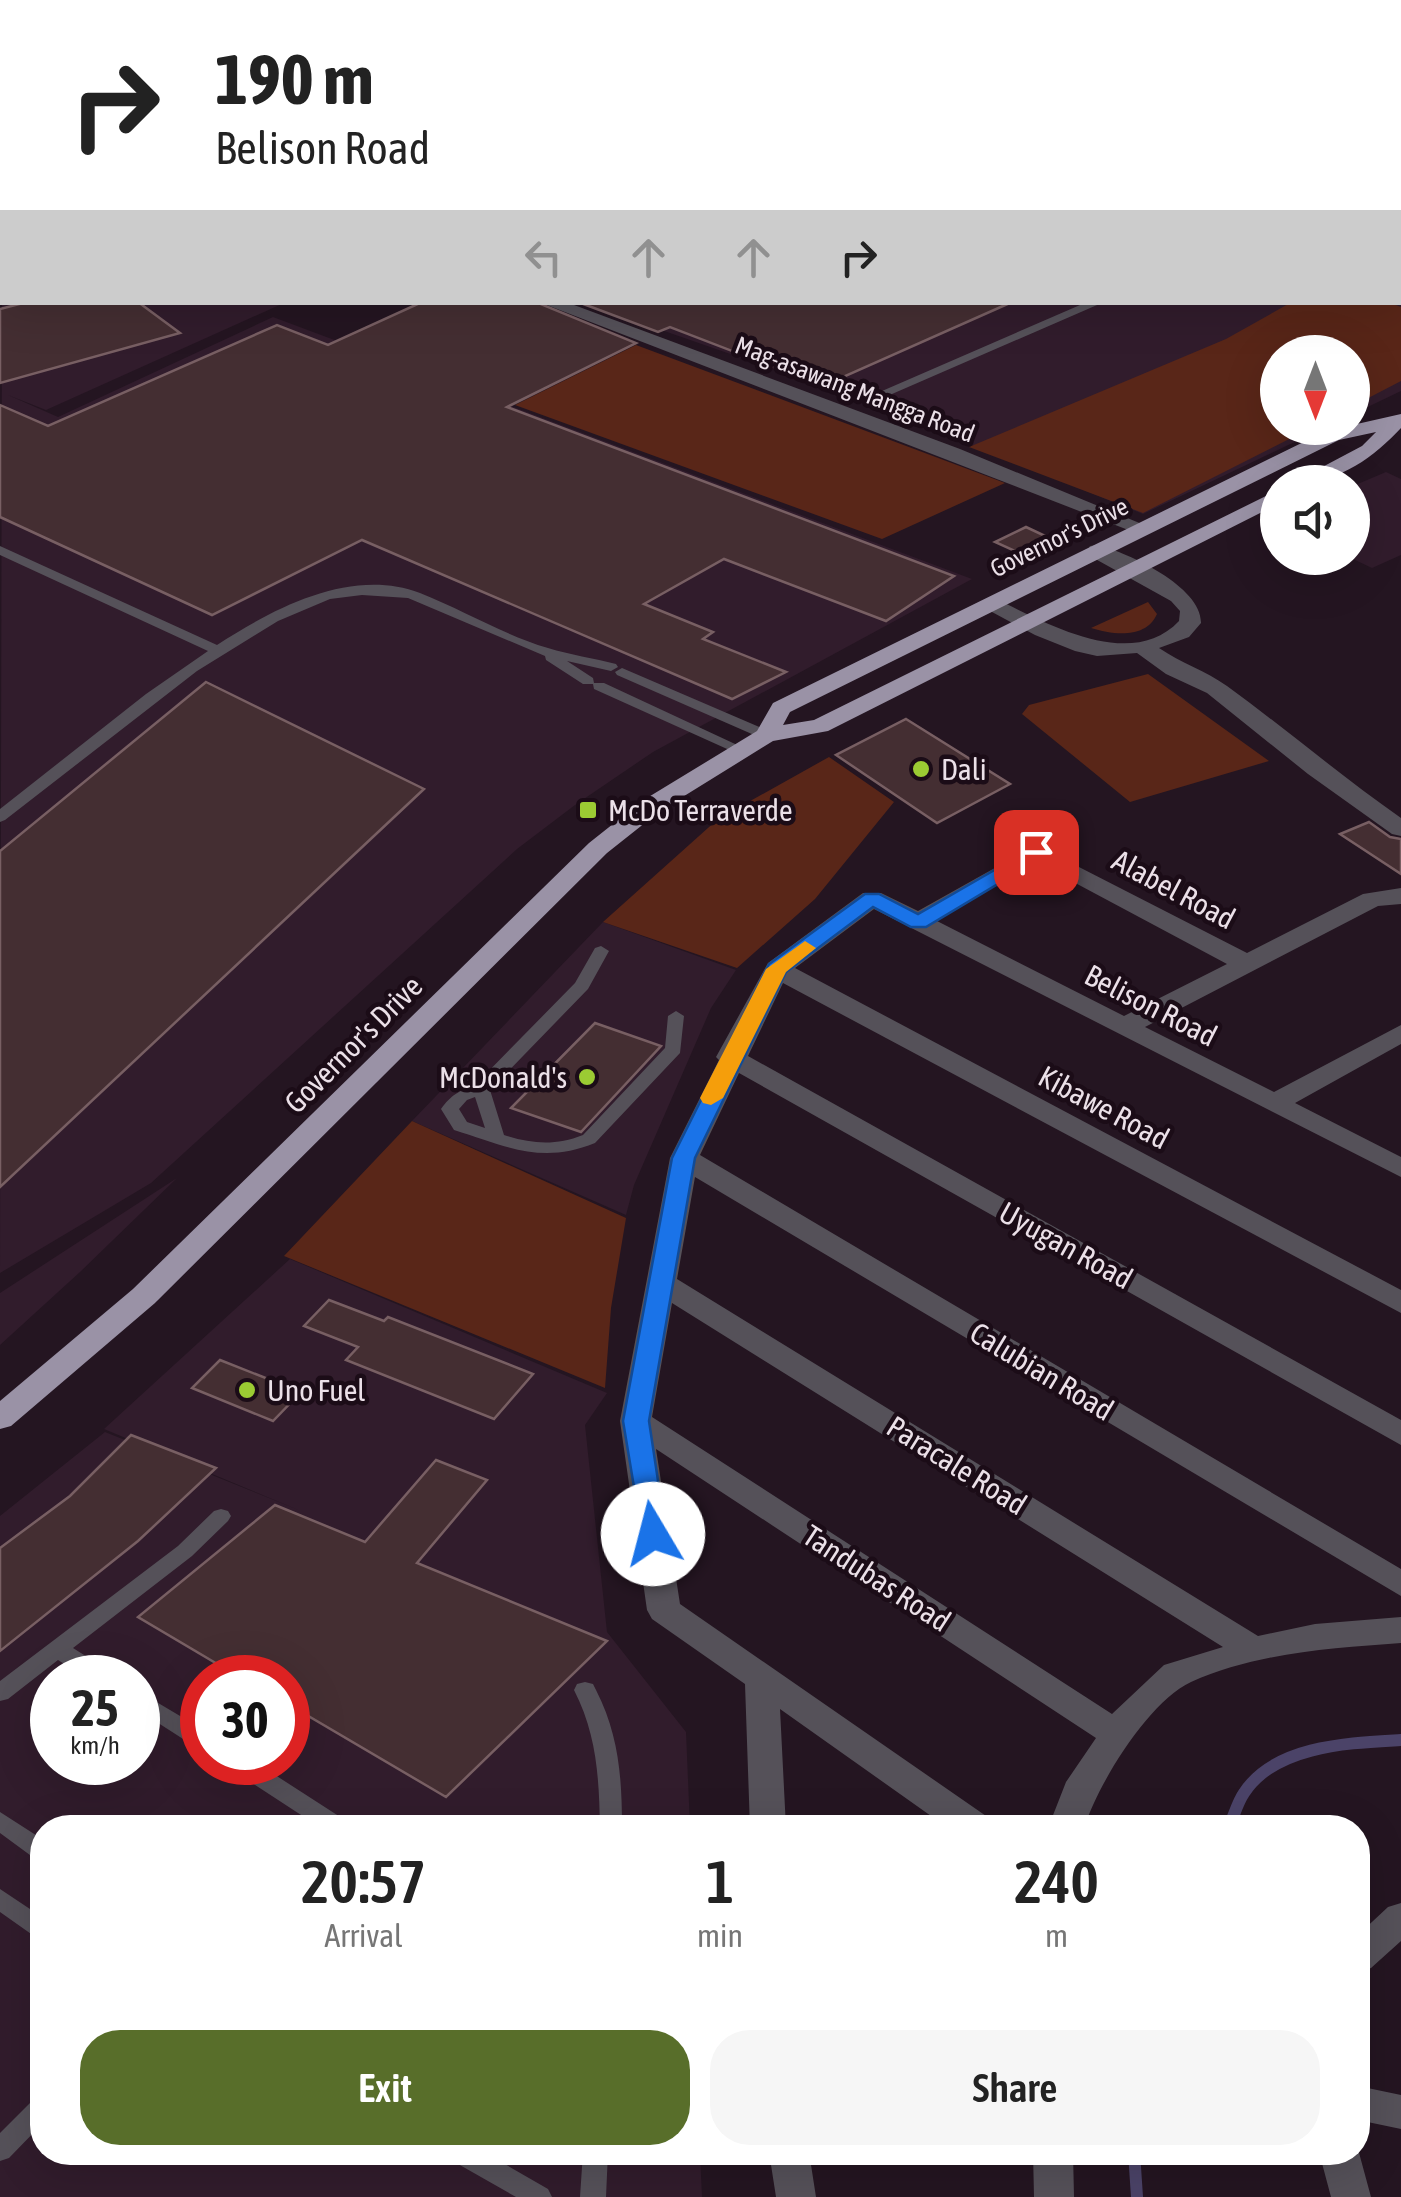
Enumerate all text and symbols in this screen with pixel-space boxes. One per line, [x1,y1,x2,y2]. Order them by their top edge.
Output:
text: 190 m [215,39,374,119]
icon: right [50,40,180,170]
text: Belison Road [215,122,430,174]
icon: left [516,230,571,285]
icon: ahead [621,230,676,285]
icon: ahead [726,230,781,285]
icon: right [831,230,886,285]
street label: Mag-asawang Mangga Road [731,330,979,448]
north arrow [1260,335,1370,445]
map controls [1260,335,1370,575]
button: sound [1260,465,1370,575]
street label: Governor's Drive [986,492,1132,582]
place label: Dali [941,752,987,786]
marker: Dali [910,758,932,780]
place label: McDo Terraverde [608,793,793,827]
marker: McDo Terraverde [577,799,599,821]
pin [994,810,1079,895]
icon: arrive [1009,825,1064,880]
street label: Alabel Road [1107,843,1241,935]
street label: Belison Road [1079,957,1223,1053]
street label: Governor's Drive [277,968,429,1120]
street label: Kibawe Road [1033,1059,1175,1155]
place label: McDonald's [439,1060,567,1094]
marker: McDonald's [576,1066,598,1088]
street label: Uyugan Road [994,1195,1138,1295]
street label: Calubian Road [964,1315,1120,1427]
place label: Uno Fuel [267,1373,365,1407]
marker: Uno Fuel [236,1379,258,1401]
street label: Paracale Road [881,1409,1033,1521]
position arrow [601,1482,705,1586]
street label: Tandubas Road [797,1518,957,1638]
speed limit sign: 30 [180,1655,310,1785]
text: 25 [71,1679,118,1737]
text: km/h [70,1731,120,1759]
text: 20:57 [301,1847,426,1916]
text: 1 [706,1847,734,1916]
text: 240 [1014,1847,1099,1916]
text: Arrival [324,1917,403,1954]
text: min [697,1917,743,1954]
text: m [1045,1917,1068,1954]
button: Exit [80,2030,690,2145]
button: Share [710,2030,1320,2145]

